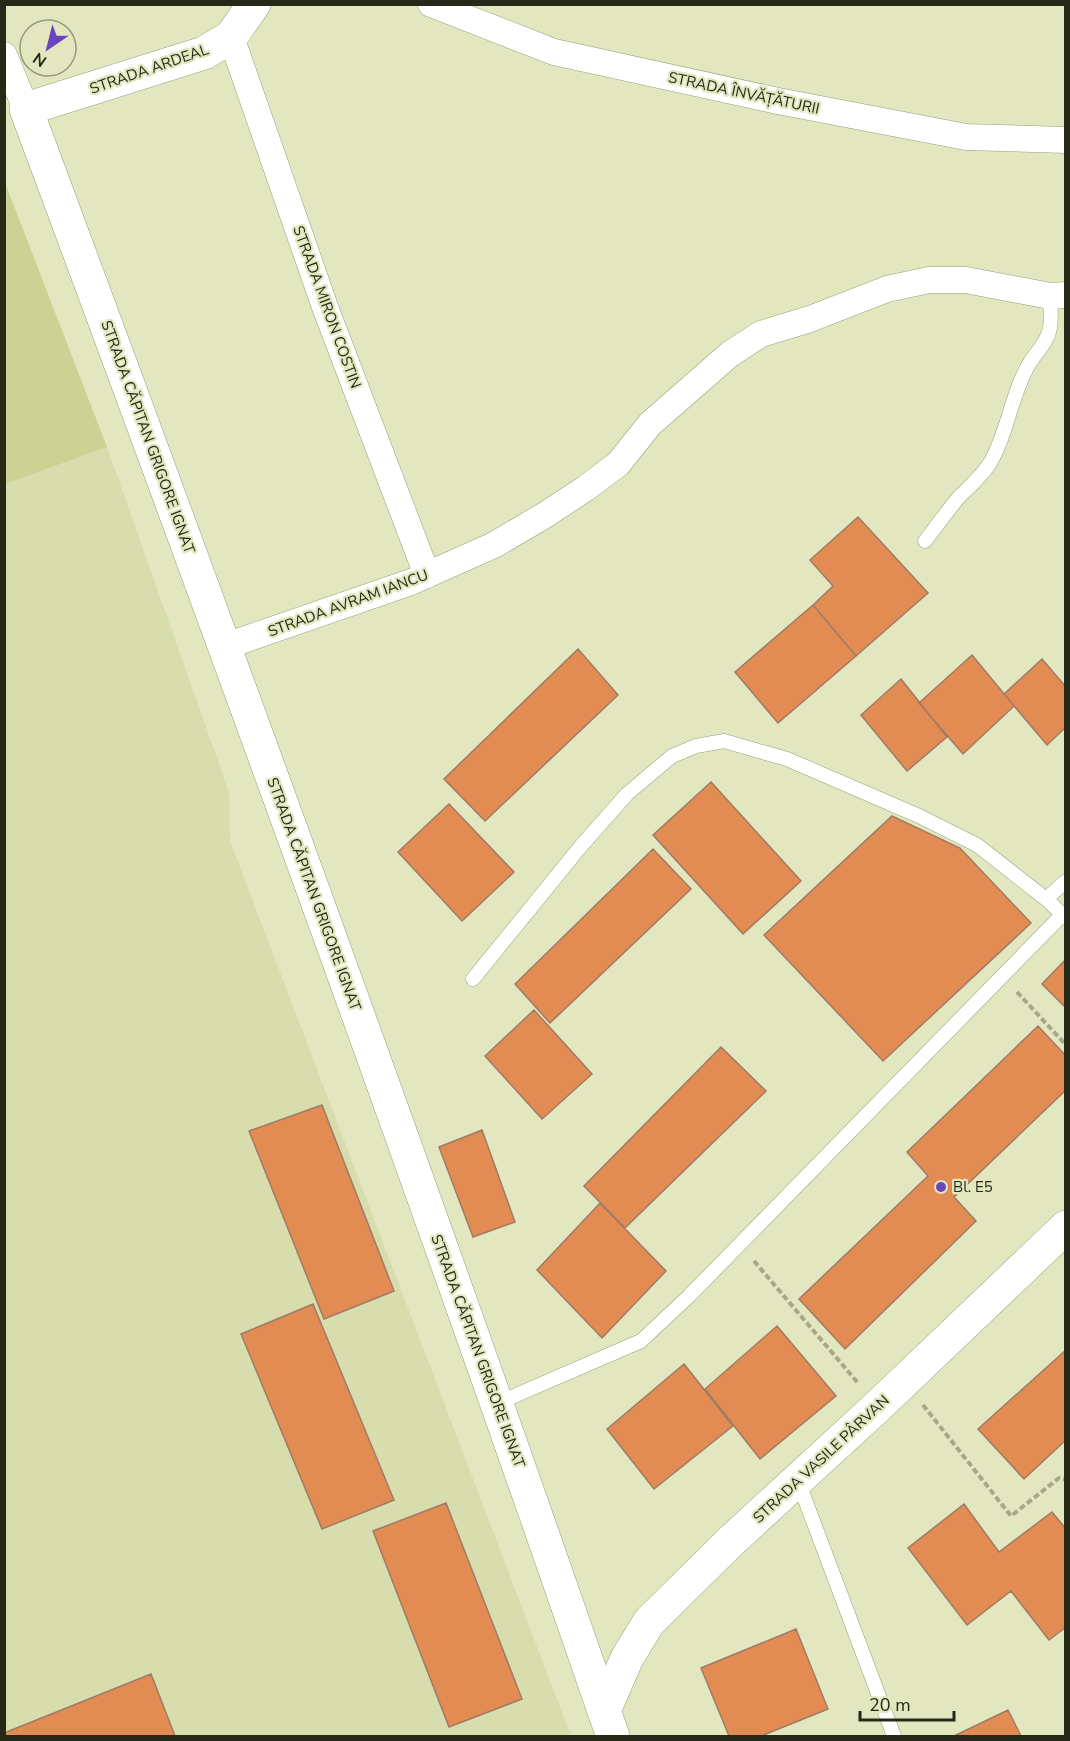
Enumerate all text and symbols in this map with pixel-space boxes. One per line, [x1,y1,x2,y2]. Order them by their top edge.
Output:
north arrow [18,18,78,78]
street label: STRADA ARDEAL [87,39,211,99]
text: N [29,47,51,72]
street label: STRADA ÎNVĂȚĂTURII [667,67,821,119]
street label: STRADA MIRON COSTIN [288,223,366,391]
street label: STRADA CĂPITAN GRIGORE IGNAT [96,318,200,556]
street label: STRADA AVRAM IANCU [265,565,431,641]
street label: STRADA CĂPITAN GRIGORE IGNAT [262,775,366,1013]
place label: Bl. E5 [953,1177,993,1197]
marker: Bl. E5 [934,1180,948,1194]
street label: STRADA CĂPITAN GRIGORE IGNAT [426,1232,530,1470]
street label: STRADA VASILE PÂRVAN [749,1390,893,1528]
scale bar [860,1684,954,1722]
text: 20 m [869,1693,911,1717]

